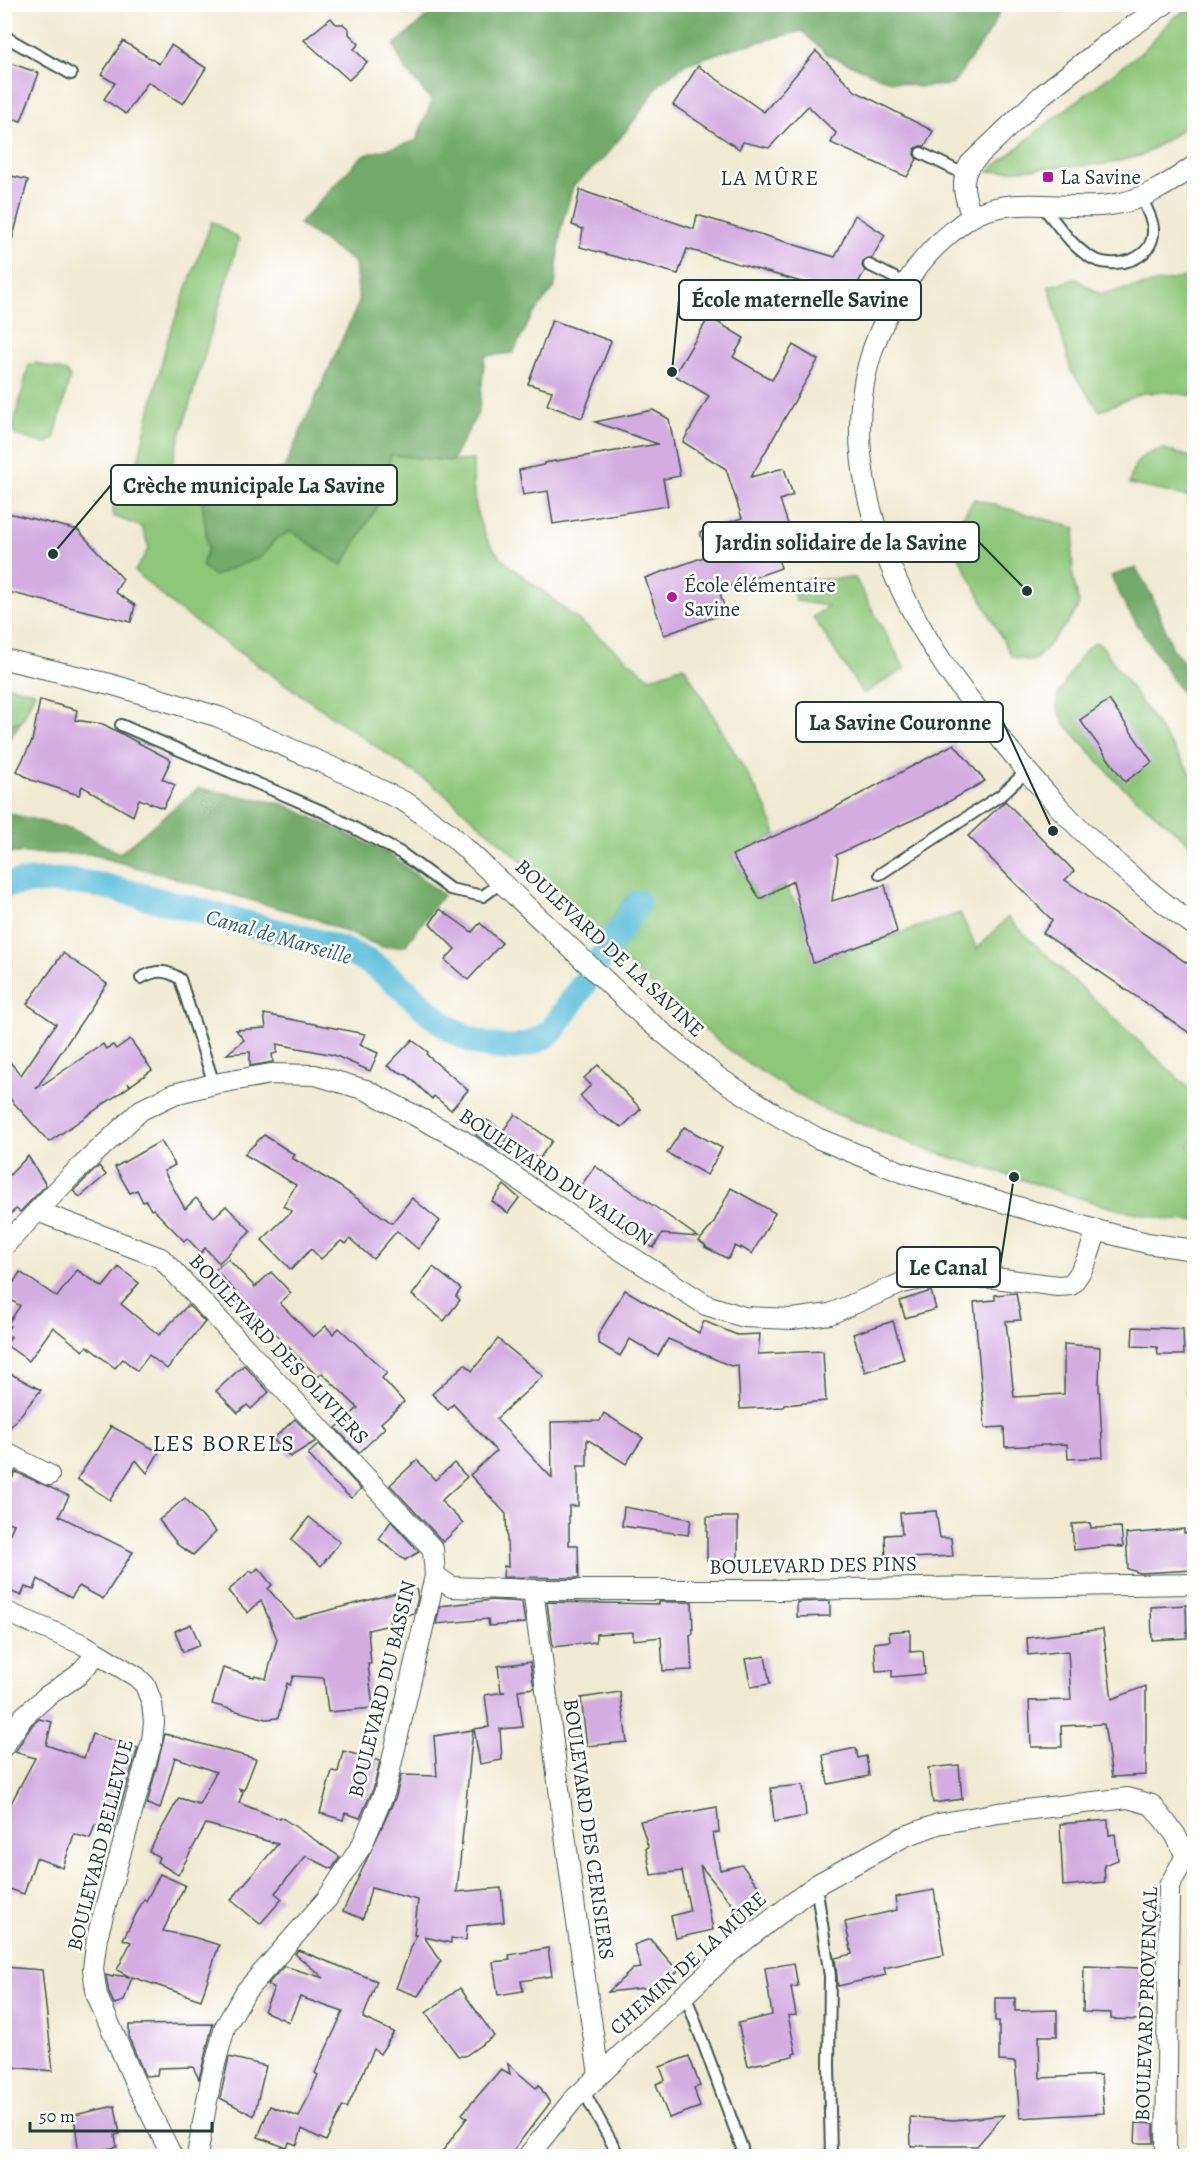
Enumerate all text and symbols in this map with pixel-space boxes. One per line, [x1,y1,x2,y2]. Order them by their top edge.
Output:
district label: LA MÛRE [720,163,820,193]
place label: La Savine [1060,163,1141,191]
marker: La Savine [1041,170,1055,184]
callout: École maternelle Savine [679,280,921,320]
text: École maternelle Savine [691,285,909,315]
callout: Crèche municipale La Savine [111,465,397,505]
text: Crèche municipale La Savine [123,471,385,501]
callout: Jardin solidaire de la Savine [703,522,979,562]
text: Jardin solidaire de la Savine [715,528,967,558]
place label: École élémentaire Savine [684,571,836,623]
marker: École élémentaire Savine [665,590,679,604]
callout: La Savine Couronne [796,702,1003,742]
text: La Savine Couronne [809,708,991,738]
street label: BOULEVARD DE LA SAVINE [509,853,711,1043]
water label: Canal de Marseille [202,902,355,972]
street label: BOULEVARD DU VALLON [454,1102,658,1252]
street label: BOULEVARD DES OLIVIERS [183,1247,375,1451]
callout: Le Canal [897,1247,1000,1287]
text: Le Canal [909,1253,988,1283]
district label: LES BORELS [152,1427,296,1459]
street label: BOULEVARD DES PINS [709,1549,917,1581]
street label: BOULEVARD DU BASSIN [341,1577,423,1801]
street label: BOULEVARD DES CERISIERS [557,1697,621,1961]
street label: BOULEVARD BELLEVUE [60,1736,140,1954]
street label: CHEMIN DE LA MÛRE [603,1885,773,2041]
street label: BOULEVARD PROVENÇAL [1128,1886,1164,2122]
scale bar [30,2095,212,2133]
text: 50 m [39,2104,75,2128]

